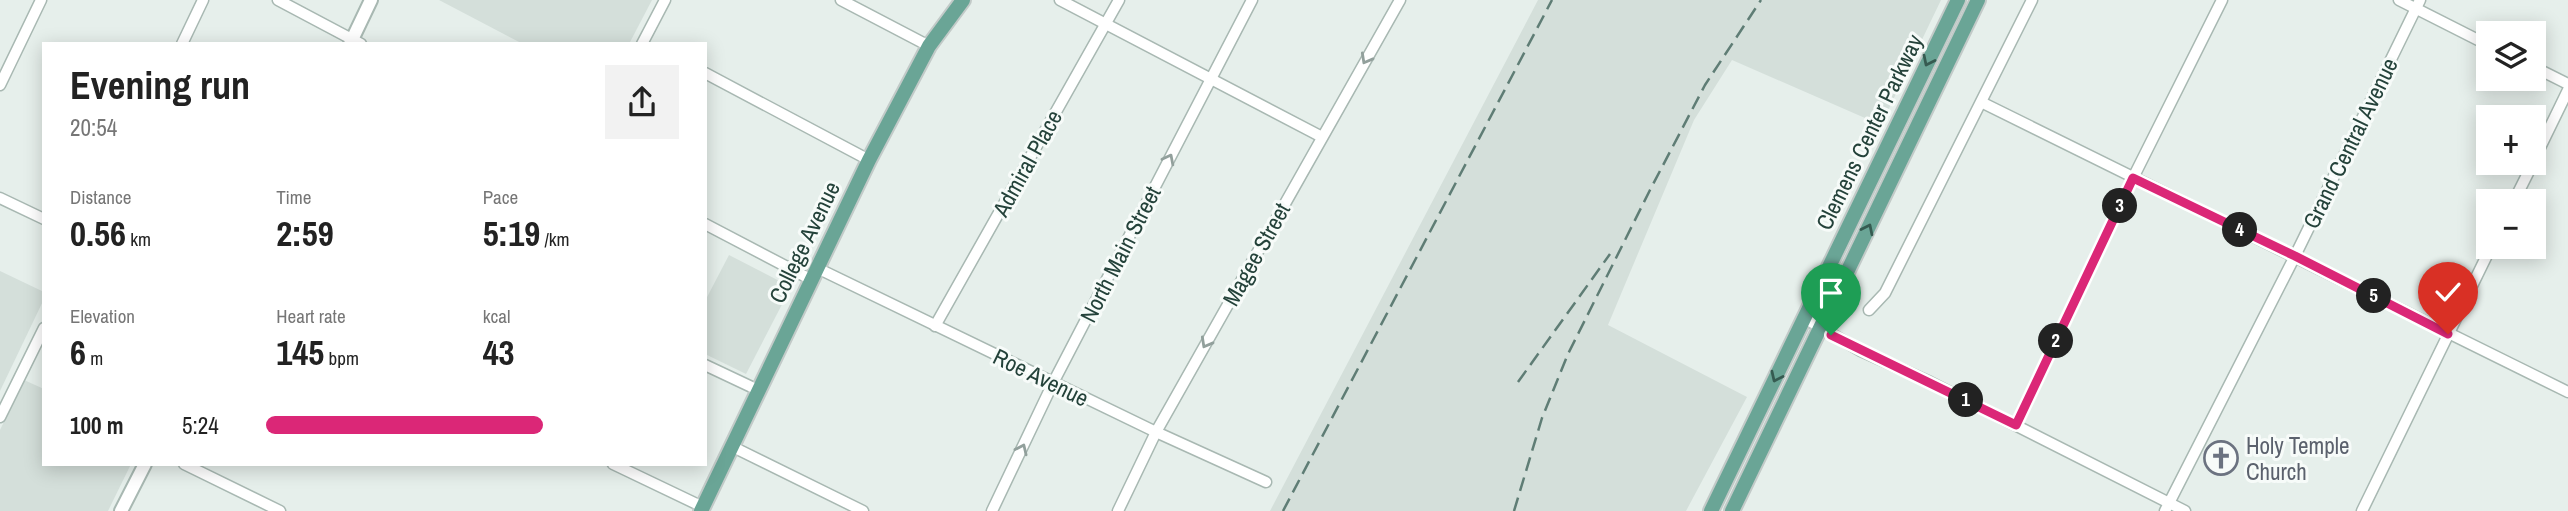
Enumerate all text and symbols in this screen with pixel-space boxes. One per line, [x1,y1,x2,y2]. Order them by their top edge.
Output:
map controls [2476,21,2546,259]
button: layers [2476,21,2546,91]
street label: Clemens Center Parkway [1808,29,1930,235]
one-way arrow [1361,52,1374,65]
street label: Grand Central Avenue [2295,52,2405,234]
one-way arrow [1922,54,1936,66]
text: Evening run [70,60,250,111]
button: share [605,65,679,139]
street label: Admiral Place [984,104,1069,223]
button: + [2476,105,2546,175]
text: 20:54 [70,112,117,143]
one-way arrow [1161,154,1175,167]
street label: College Avenue [761,176,847,308]
street label: North Main Street [1072,181,1168,327]
text: Distance [70,184,131,210]
text: Time [276,184,311,210]
text: Pace [483,184,518,210]
pin: 3 [2102,188,2138,224]
button: − [2476,189,2546,259]
text: 3 [2115,192,2124,218]
street label: Magee Street [1215,197,1297,311]
text: 0.56 [70,210,126,257]
text: 2:59 [276,210,334,257]
text: 5:19 [483,210,540,257]
pin: 4 [2222,212,2258,247]
text: 4 [2235,216,2244,242]
one-way arrow [1859,224,1873,236]
text: km [126,226,151,252]
text: /km [540,226,570,252]
pin [2418,262,2478,334]
pin [1801,263,1861,335]
icon: check [2429,273,2467,311]
icon: arrive [1812,274,1850,312]
pin: 5 [2356,278,2392,314]
text: 5 [2369,282,2378,308]
text: Elevation [70,303,135,329]
text: Heart rate [276,303,346,329]
text: kcal [483,303,510,329]
pin: 2 [2038,324,2074,358]
text: 2 [2051,327,2060,353]
text: 6 [70,329,86,376]
text: 145 [276,329,324,376]
text: 43 [483,329,515,376]
one-way arrow [1201,336,1214,348]
street label: Roe Avenue [988,341,1094,413]
text: m [86,345,103,371]
text: bpm [324,345,359,371]
one-way arrow [1770,369,1784,382]
pin: 1 [1948,382,1983,418]
text: 1 [1961,386,1970,412]
text: 100 m [70,410,123,441]
text: 5:24 [182,410,219,441]
place label: Holy Temple Church [2246,430,2349,487]
church icon: Holy Temple Church [2202,439,2240,477]
one-way arrow [1013,444,1027,456]

